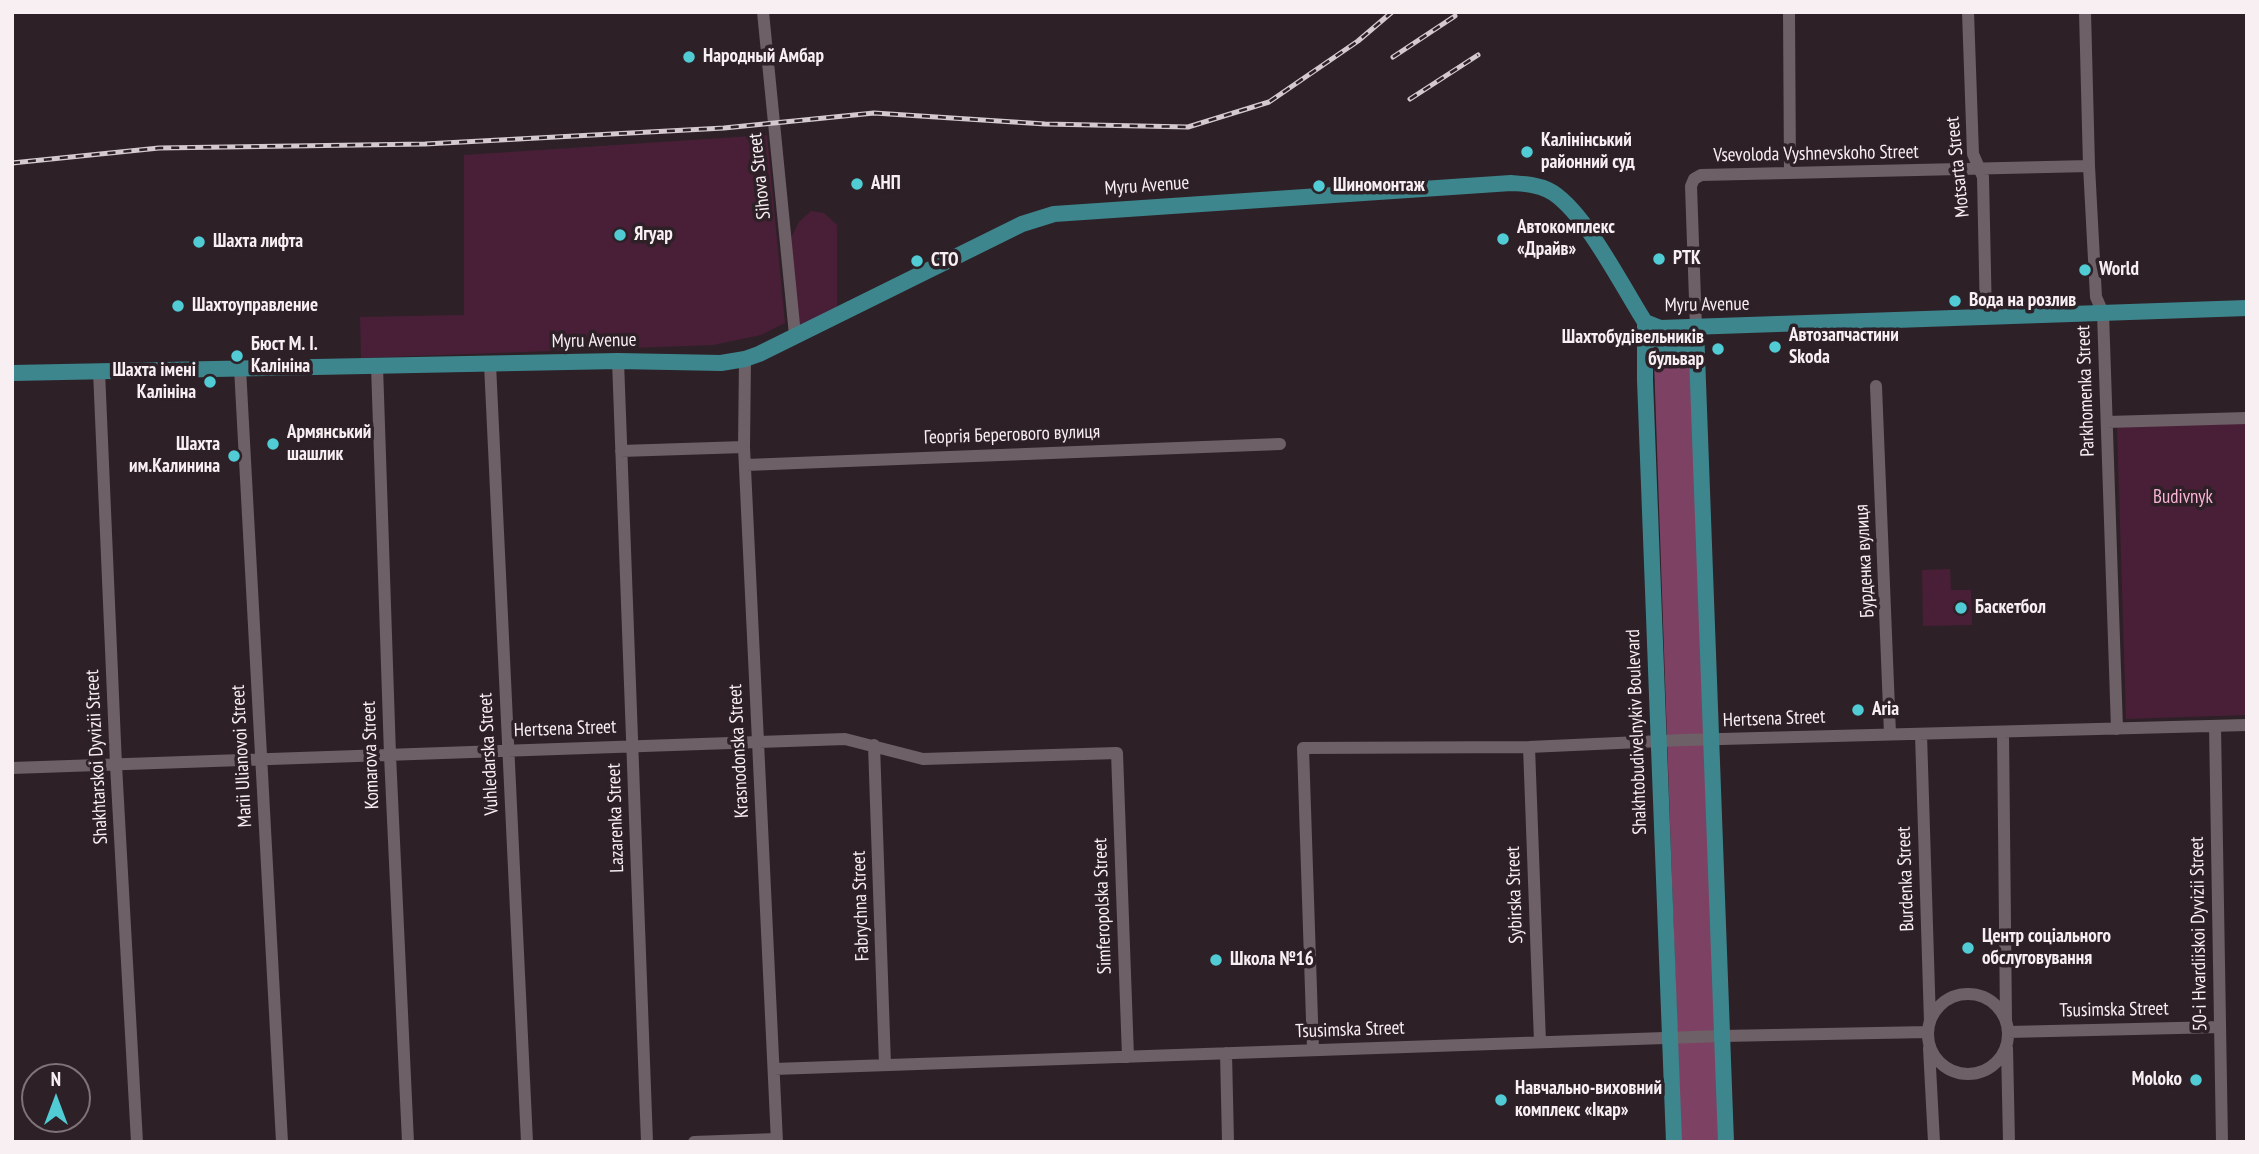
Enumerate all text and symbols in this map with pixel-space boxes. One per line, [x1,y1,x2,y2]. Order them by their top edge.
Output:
place label: Народный Амбар [703,46,824,68]
marker: Народный Амбар [681,49,697,65]
street label: Motsarta Street [1941,115,1975,219]
place label: Калінінський районний суд [1541,130,1635,174]
street label: Sihova Street [744,132,776,220]
street label: Vsevoloda Vyshnevskoho Street [1713,141,1919,167]
marker: Калінінський районний суд [1519,144,1535,160]
street label: Myru Avenue [1104,172,1190,200]
place label: АНП [871,173,901,195]
place label: Шиномонтаж [1333,175,1425,197]
marker: АНП [849,176,865,192]
marker: Шиномонтаж [1311,178,1327,194]
place label: Автокомплекс «Драйв» [1517,217,1615,261]
place label: Ягуар [634,224,673,246]
marker: Ягуар [612,227,628,243]
place label: Шахта лифта [213,231,303,253]
marker: Автокомплекс «Драйв» [1495,231,1511,247]
marker: Шахта лифта [191,234,207,250]
place label: РТК [1673,248,1701,270]
place label: СТО [931,250,959,272]
marker: РТК [1651,251,1667,267]
marker: СТО [909,253,925,269]
place label: World [2099,259,2139,281]
marker: World [2077,262,2093,278]
place label: Вода на розлив [1969,290,2076,312]
street label: Myru Avenue [1664,293,1750,317]
marker: Вода на розлив [1947,293,1963,309]
place label: Шахтоуправление [192,295,318,317]
marker: Шахтоуправление [170,298,186,314]
place label: Автозапчастини Skoda [1789,325,1899,369]
street label: Parkhomenka Street [2072,325,2100,457]
place label: Шахтобудівельників бульвар [1562,327,1704,371]
street label: Myru Avenue [551,329,637,353]
place label: Бюст М. І. Калініна [251,334,318,378]
marker: Автозапчастини Skoda [1767,339,1783,355]
marker: Шахтобудівельників бульвар [1710,341,1726,357]
marker: Бюст М. І. Калініна [229,348,245,364]
place label: Шахта імені Калініна [112,360,196,404]
marker: Шахта імені Калініна [202,374,218,390]
street label: Георгія Берегового вулиця [924,421,1100,449]
place label: Армянський шашлик [287,422,371,466]
place label: Шахта им.Калинина [129,434,220,478]
marker: Армянський шашлик [265,436,281,452]
marker: Шахта им.Калинина [226,448,242,464]
park label: Budivnyk [2153,487,2213,509]
street label: Бурденка вулиця [1851,504,1879,618]
place label: Баскетбол [1975,597,2046,619]
marker: Баскетбол [1953,600,1969,616]
street label: Shakhtobudivelnykiv Boulevard [1622,629,1652,835]
street label: Shakhtarskoi Dyvizii Street [81,669,113,845]
street label: Krasnodonska Street [724,683,754,819]
street label: Marii Ulianovoi Street [227,684,257,828]
street label: Vuhledarska Street [474,692,504,816]
place label: Aria [1872,699,1899,721]
street label: Komarova Street [358,700,384,810]
marker: Aria [1850,702,1866,718]
street label: Hertsena Street [1722,706,1826,732]
street label: Hertsena Street [513,716,617,742]
street label: Lazarenka Street [603,763,629,873]
street label: Burdenka Street [1893,826,1919,932]
street label: 50-i Hvardiiskoi Dyvizii Street [2186,836,2212,1032]
street label: Simferopolska Street [1089,838,1117,974]
street label: Sybirska Street [1502,846,1528,944]
street label: Fabrychna Street [848,850,874,962]
place label: Центр соціального обслуговування [1982,926,2111,970]
marker: Центр соціального обслуговування [1960,940,1976,956]
place label: Школа №16 [1230,949,1314,971]
marker: Школа №16 [1208,952,1224,968]
street label: Tsusimska Street [2059,998,2169,1022]
street label: Tsusimska Street [1295,1017,1405,1043]
north arrow [21,1063,91,1133]
text: N [51,1067,61,1091]
place label: Moloko [2132,1069,2182,1091]
marker: Moloko [2188,1072,2204,1088]
place label: Навчально-виховний комплекс «Ікар» [1515,1078,1662,1122]
marker: Навчально-виховний комплекс «Ікар» [1493,1092,1509,1108]

